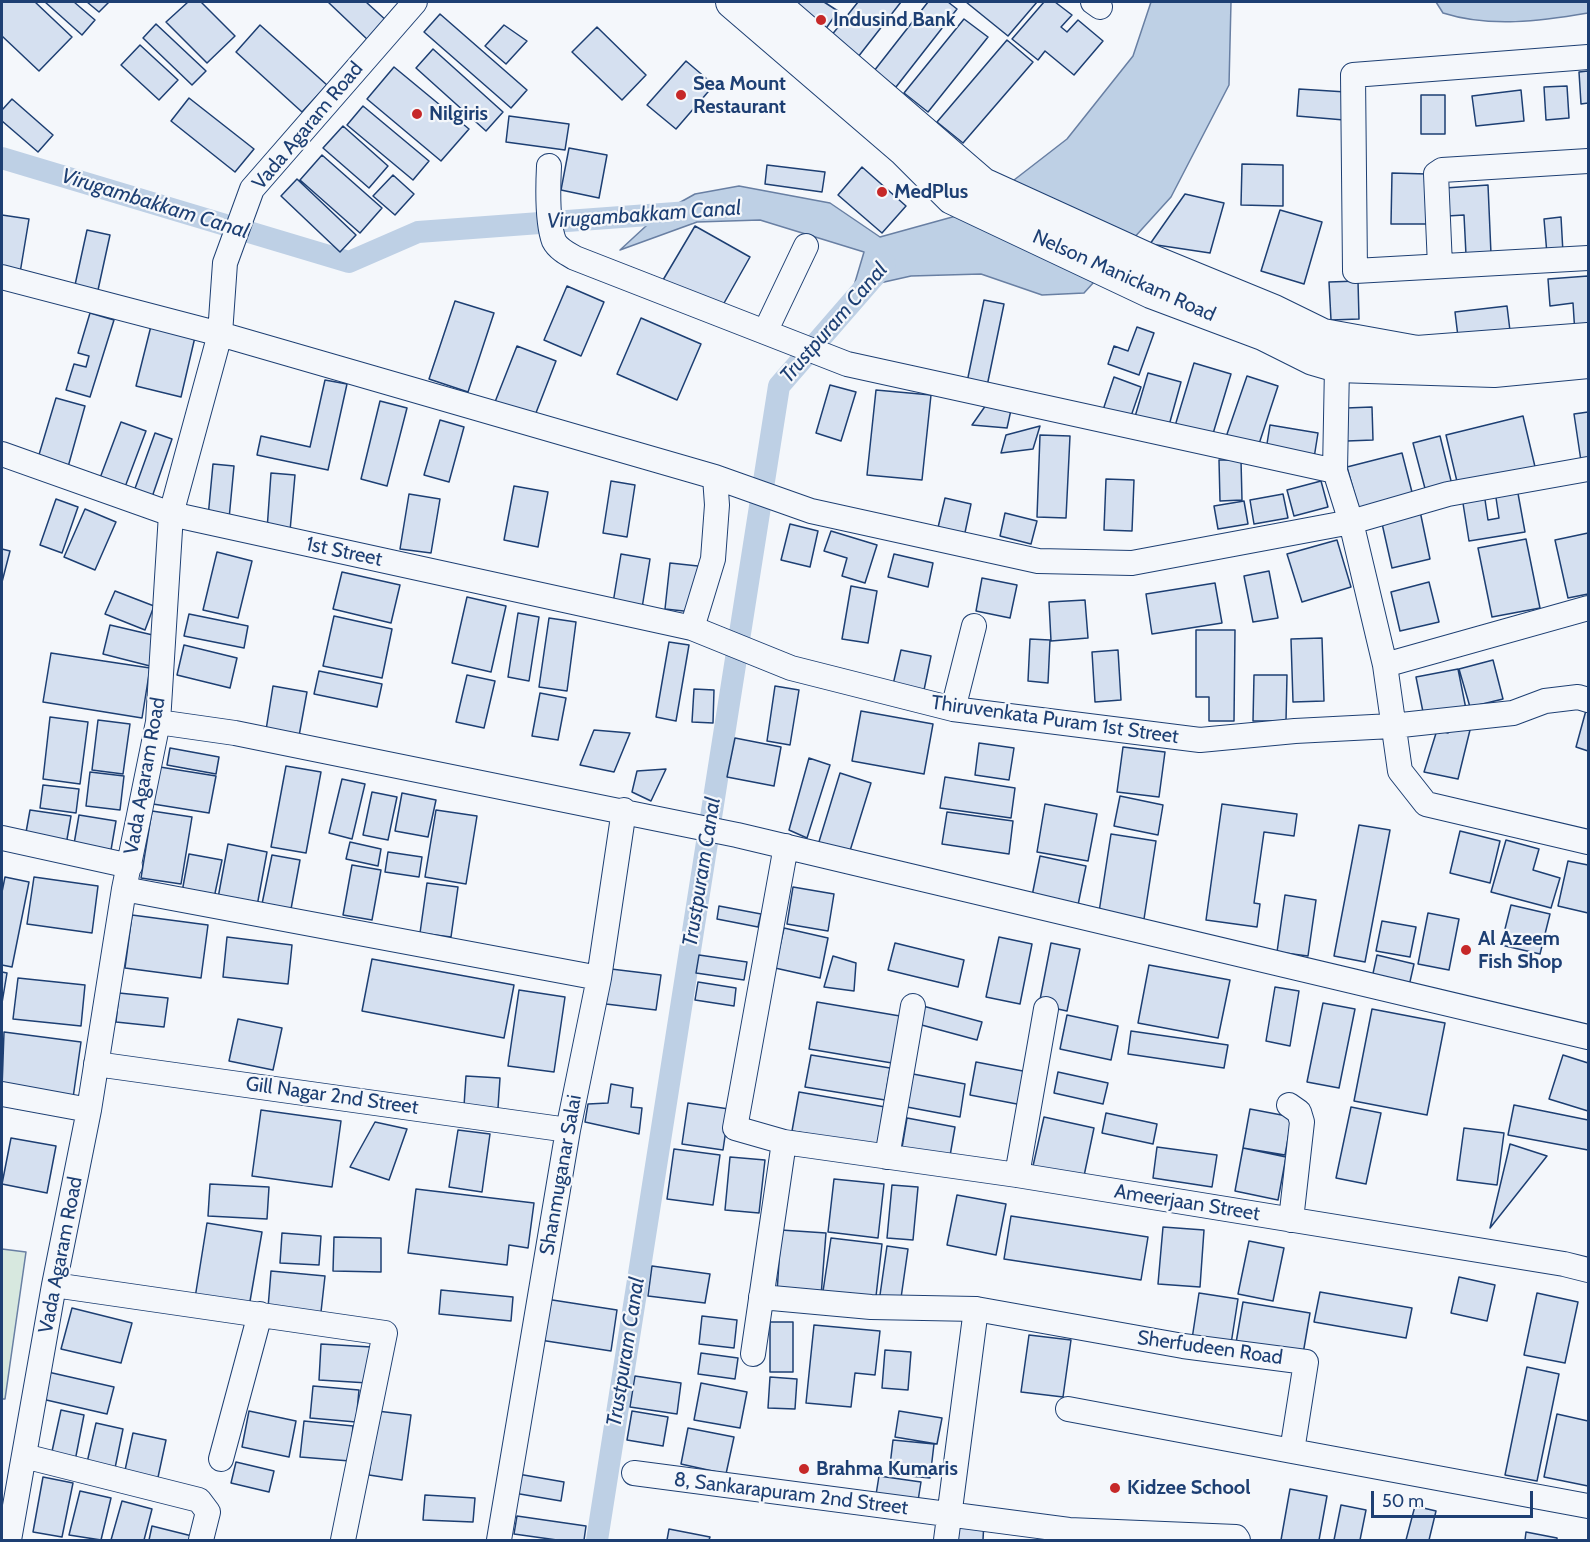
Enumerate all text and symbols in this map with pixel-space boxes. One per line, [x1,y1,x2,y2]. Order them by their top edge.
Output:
place label: Indusind Bank [833,8,955,32]
marker: Indusind Bank [814,13,828,27]
street label: Vada Agaram Road [248,57,368,195]
place label: Sea Mount Restaurant [693,72,786,119]
marker: Sea Mount Restaurant [674,88,688,102]
place label: Nilgiris [429,102,488,126]
marker: Nilgiris [410,107,424,121]
water label: Virugambakkam Canal [58,164,252,244]
place label: MedPlus [894,180,968,204]
marker: MedPlus [875,185,889,199]
water label: Virugambakkam Canal [546,196,742,234]
street label: Nelson Manickam Road [1029,225,1219,327]
water label: Trustpuram Canal [775,258,893,388]
street label: 1st Street [304,532,384,572]
street label: Thiruvenkata Puram 1st Street [930,691,1180,749]
street label: Vada Agaram Road [119,696,171,856]
water label: Trustpuram Canal [678,796,726,948]
place label: Al Azeem Fish Shop [1478,927,1562,974]
marker: Al Azeem Fish Shop [1459,943,1473,957]
street label: Gill Nagar 2nd Street [244,1072,420,1120]
street label: Shanmuganar Salai [535,1093,587,1257]
street label: Vada Agaram Road [34,1175,88,1335]
street label: Ameerjaan Street [1112,1180,1262,1226]
water label: Trustpuram Canal [602,1276,650,1428]
street label: Sherfudeen Road [1136,1326,1284,1370]
place label: Brahma Kumaris [816,1457,958,1481]
marker: Brahma Kumaris [797,1462,811,1476]
street label: 8, Sankarapuram 2nd Street [673,1468,909,1520]
place label: Kidzee School [1127,1476,1250,1500]
scale bar [1374,1479,1536,1517]
marker: Kidzee School [1108,1481,1122,1495]
text: 50 m [1382,1490,1424,1512]

